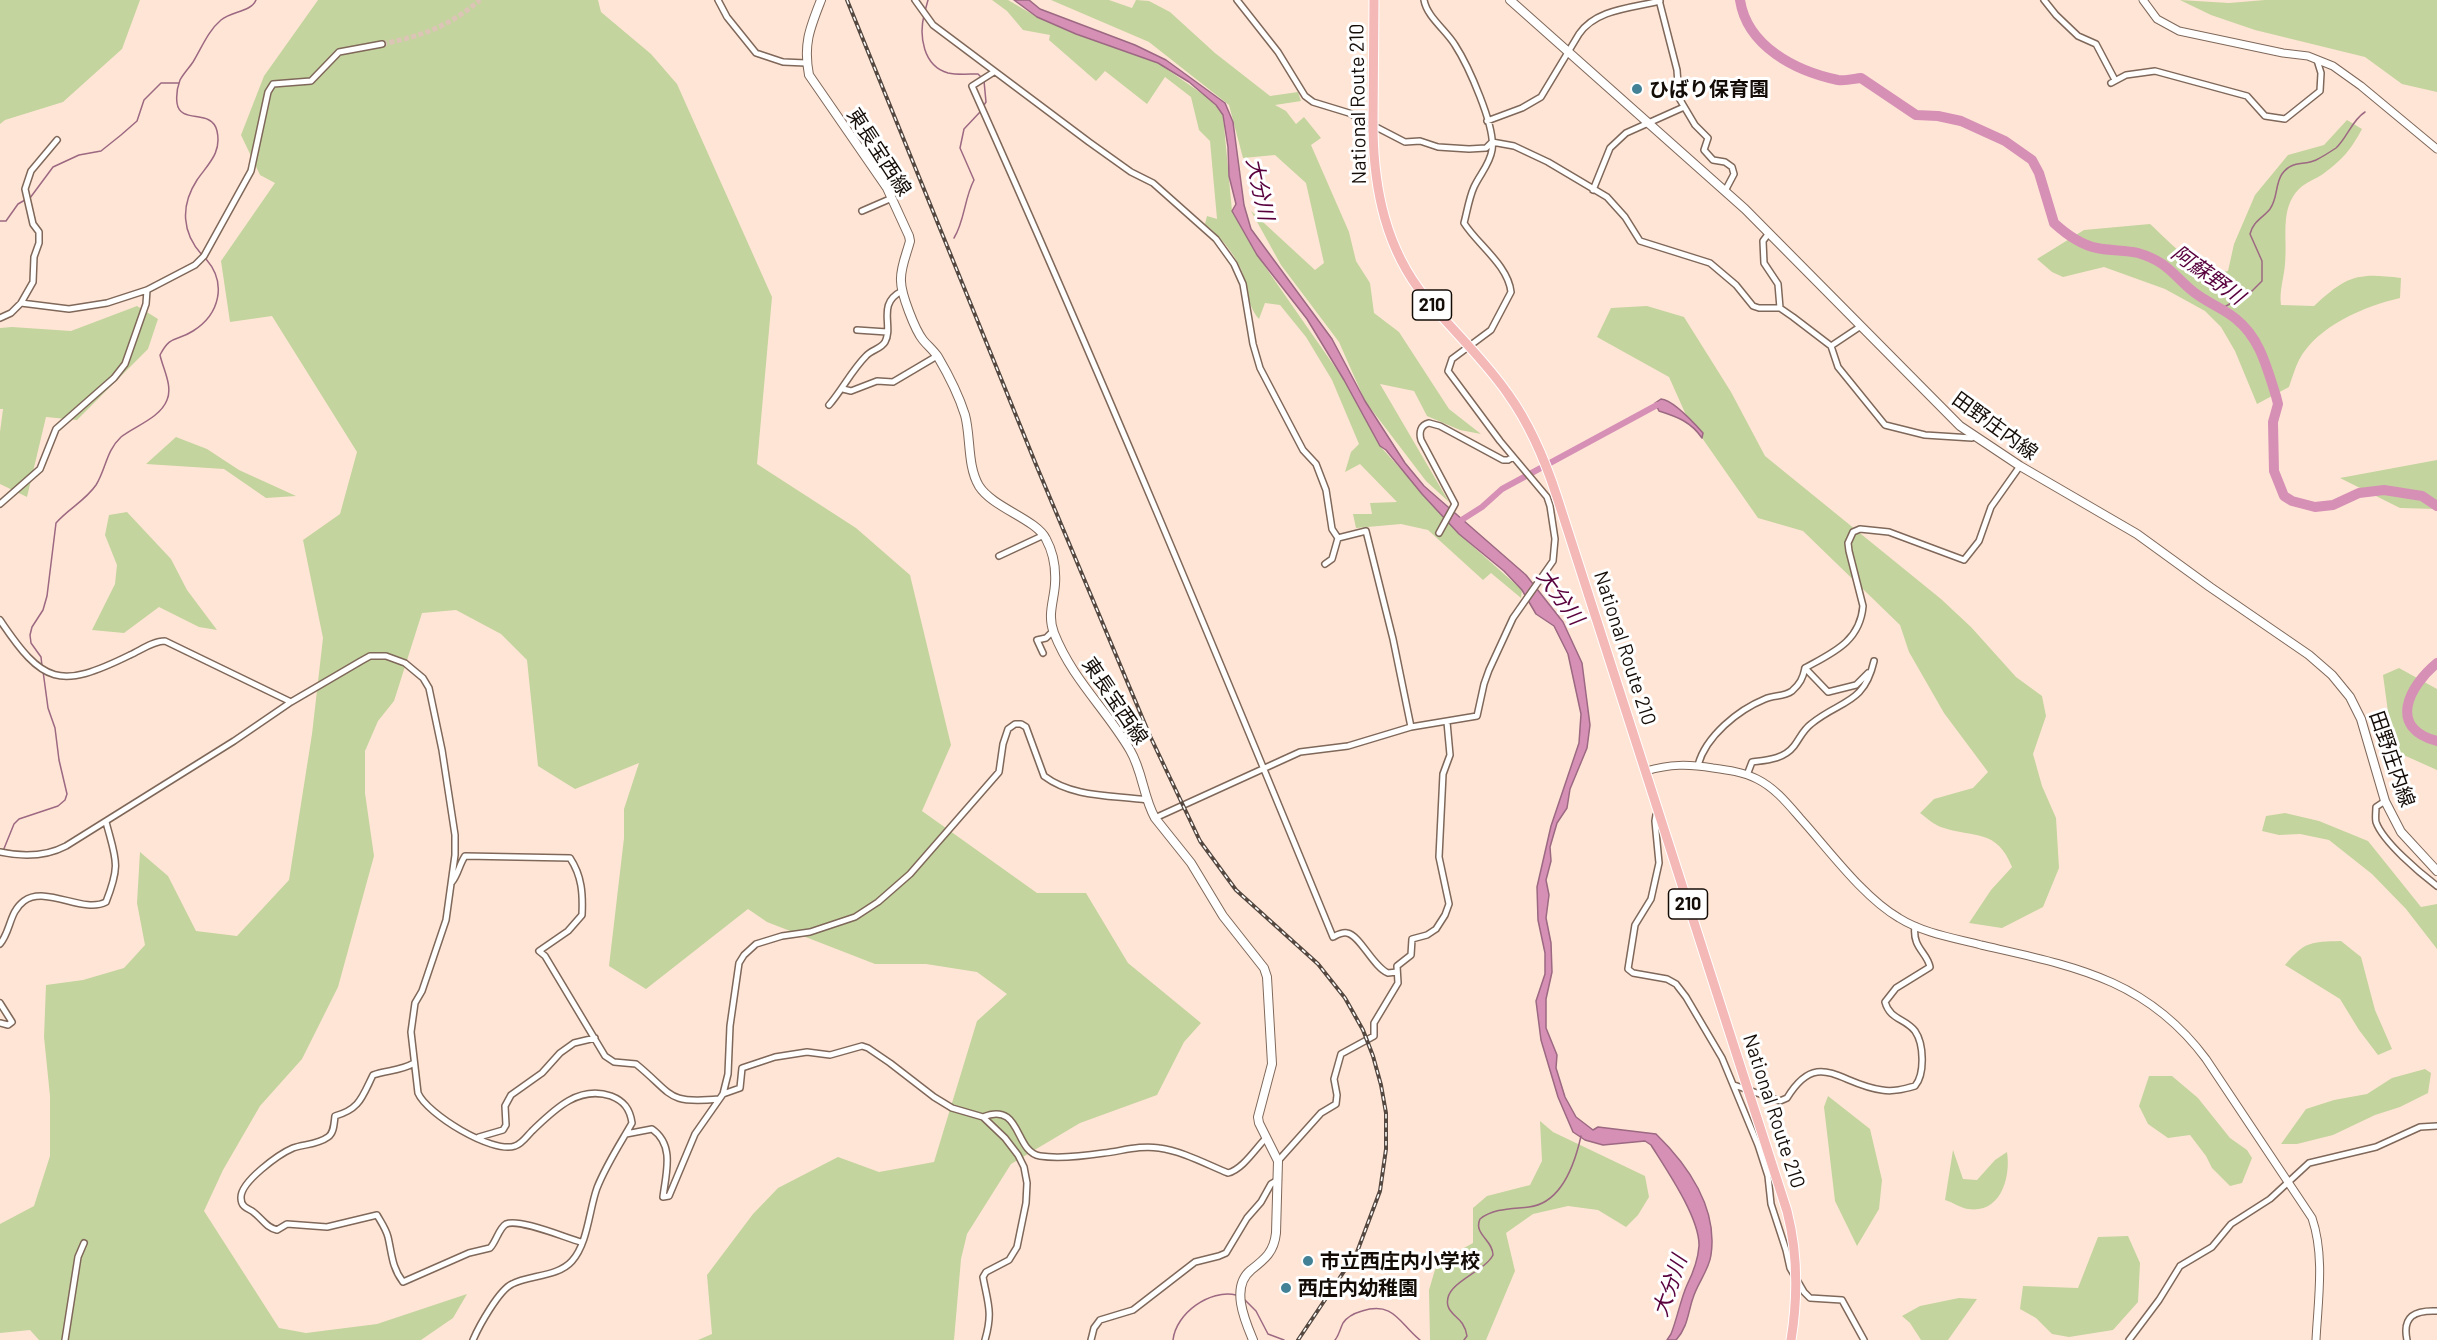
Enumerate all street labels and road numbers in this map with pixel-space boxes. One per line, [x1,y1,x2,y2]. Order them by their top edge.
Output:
street label: National Route 210 [1345,23,1371,185]
street label: 東長宝西線 [842,104,916,200]
road number: 210 [1412,290,1452,320]
street label: 田野庄内線 [1947,387,2043,465]
street label: National Route 210 [1589,568,1661,728]
street label: 東長宝西線 [1077,653,1153,749]
street label: 田野庄内線 [2364,708,2420,810]
road number: 210 [1668,889,1708,919]
street label: National Route 210 [1738,1031,1810,1191]

